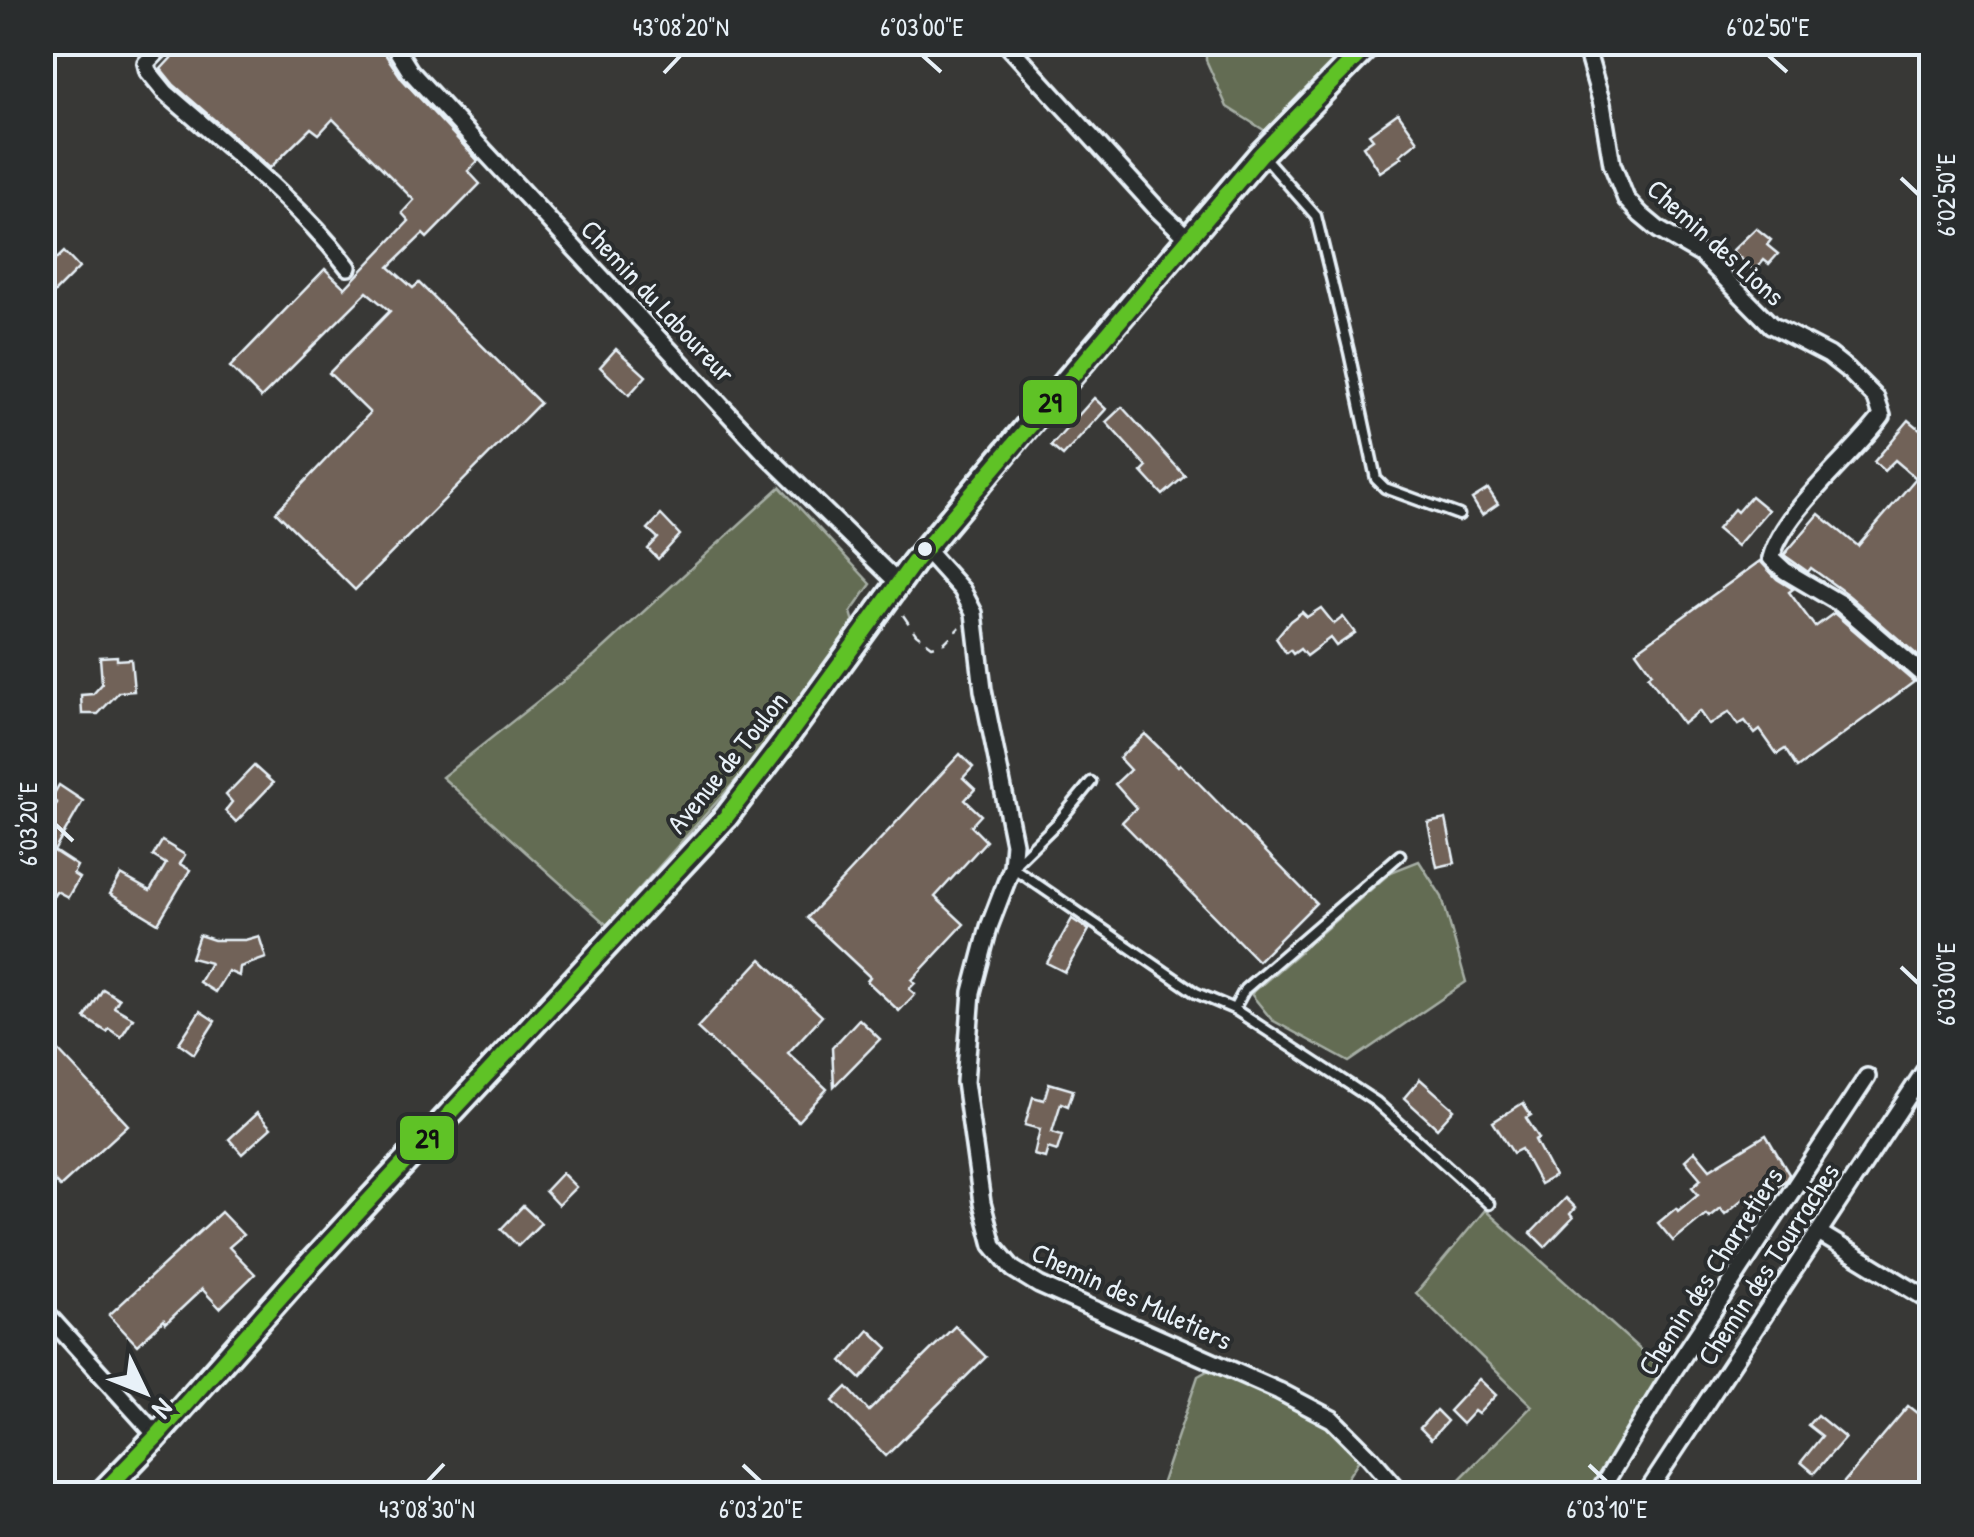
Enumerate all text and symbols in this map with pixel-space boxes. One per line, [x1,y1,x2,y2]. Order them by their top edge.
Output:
text: 43°08'20"N [633,10,729,44]
text: 6°03'00"E [880,10,964,44]
text: 6°02'50"E [1726,10,1810,44]
text: 6°02'50"E [1929,153,1963,237]
street label: Chemin des Lions [1639,170,1793,314]
street label: Chemin du Laboureur [572,211,744,391]
line badge: 29 [1021,378,1079,426]
text: 29 [1038,383,1062,421]
unlabelled marker [915,539,935,559]
street label: Avenue de Toulon [658,683,796,841]
text: 6°03'20"E [11,782,45,866]
text: 6°03'00"E [1929,942,1963,1026]
line badge: 29 [398,1114,456,1162]
text: 29 [415,1119,439,1157]
street label: Chemin des Tourraches [1688,1155,1848,1373]
street label: Chemin des Charretiers [1628,1159,1792,1383]
street label: Chemin des Muletiers [1026,1233,1238,1359]
north arrow [95,1342,195,1442]
text: N [144,1391,182,1428]
text: 43°08'30"N [379,1492,475,1526]
text: 6°03'20"E [719,1492,803,1526]
text: 6°03'10"E [1566,1492,1648,1526]

